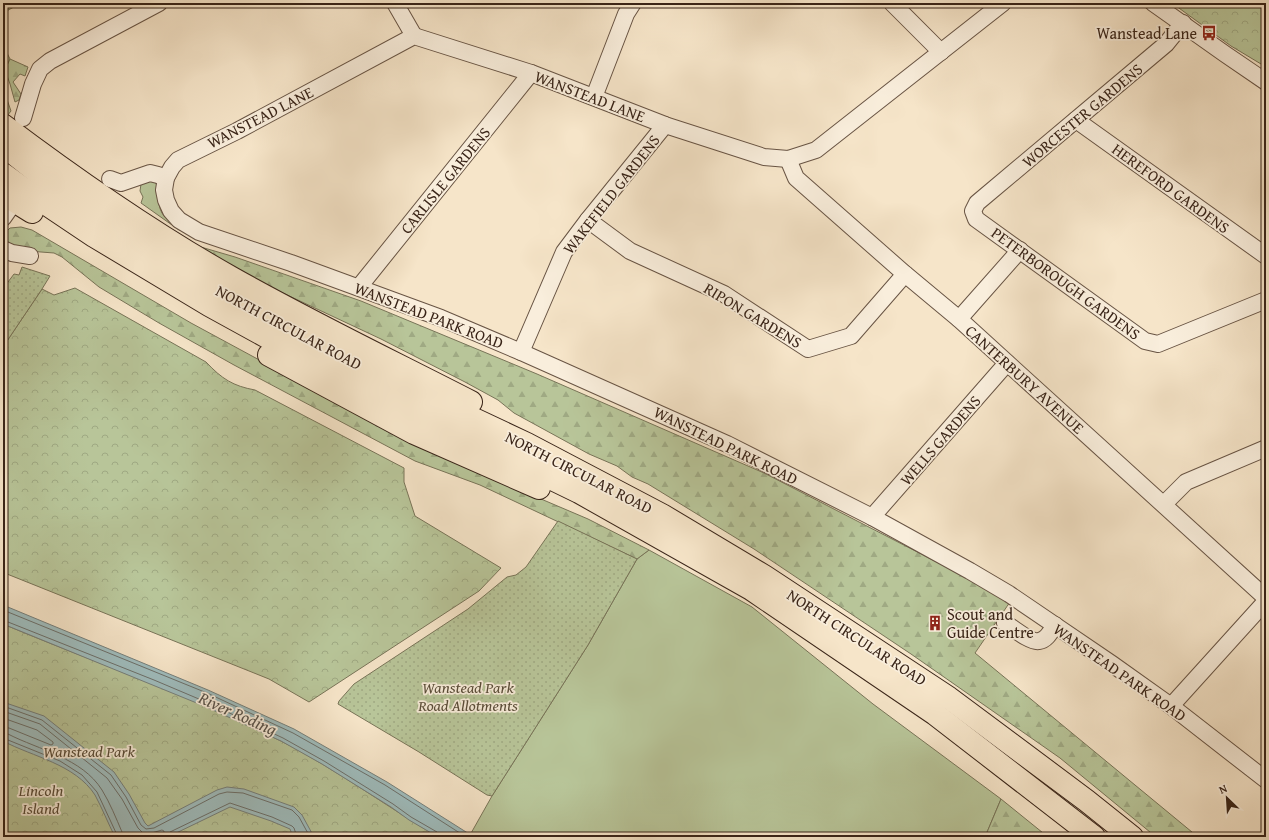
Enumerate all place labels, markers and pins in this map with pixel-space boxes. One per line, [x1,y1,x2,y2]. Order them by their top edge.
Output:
place label: Wanstead Lane [1096,21,1197,45]
bus stop icon: Wanstead Lane [1200,24,1218,42]
place label: Scout and Guide Centre [947,602,1034,644]
building icon: Scout and Guide Centre [926,614,944,632]

